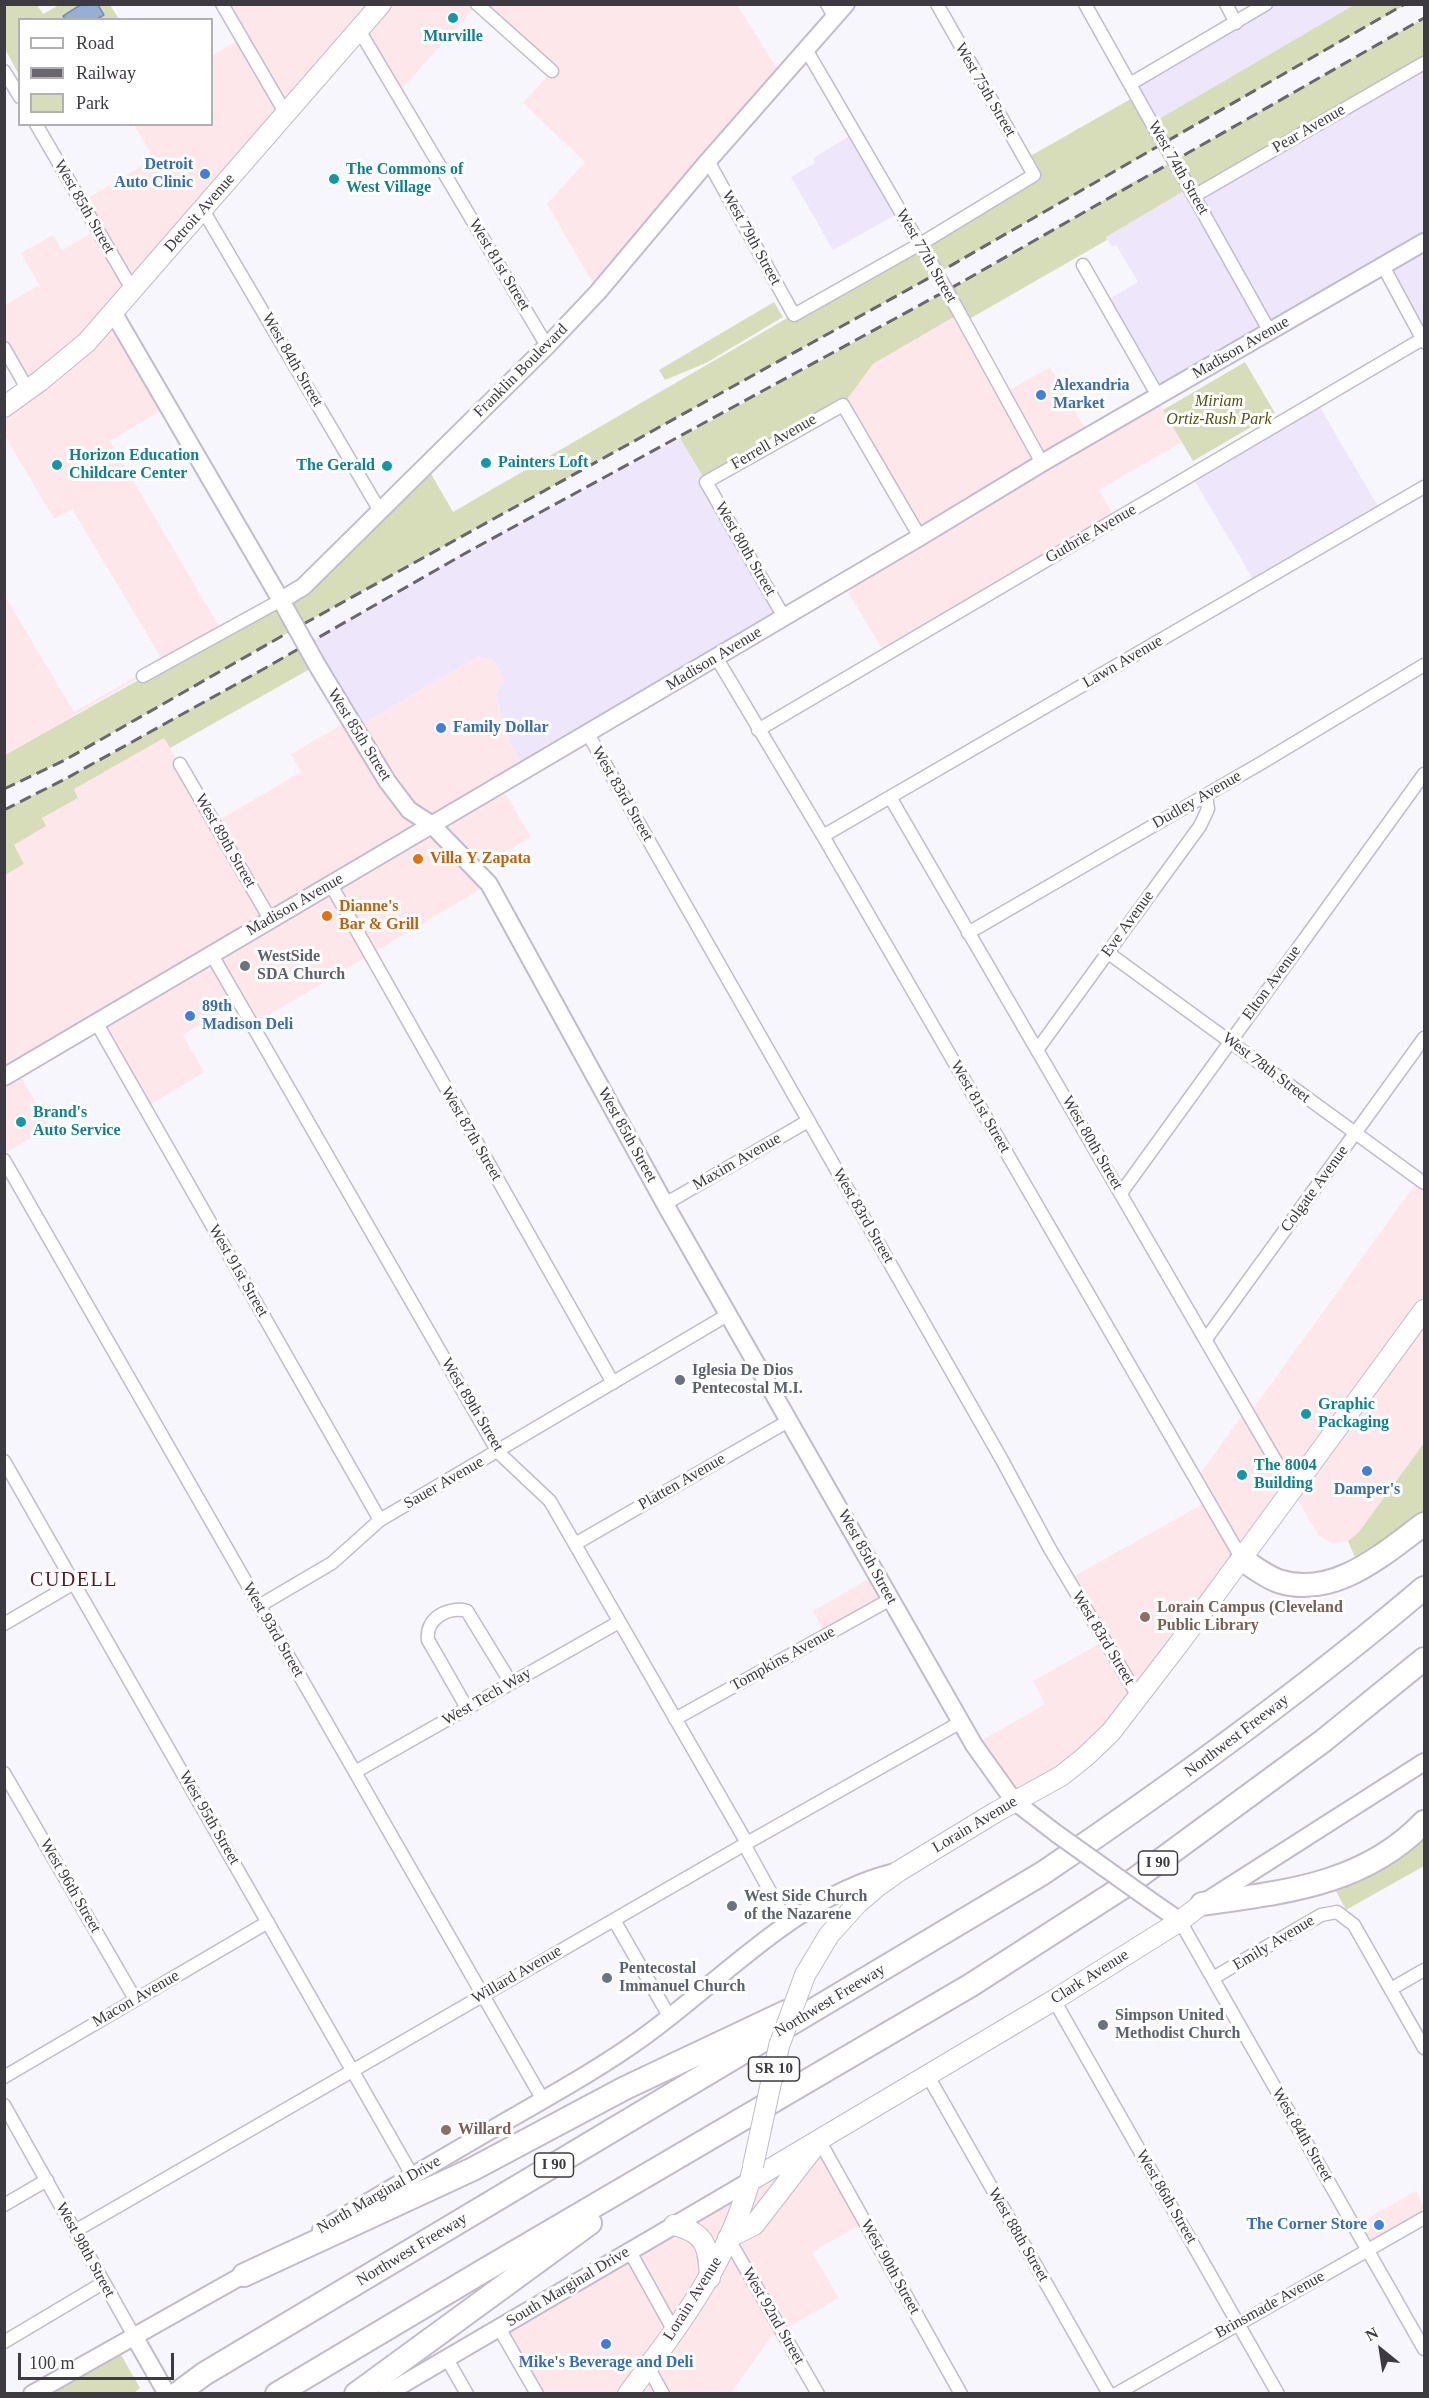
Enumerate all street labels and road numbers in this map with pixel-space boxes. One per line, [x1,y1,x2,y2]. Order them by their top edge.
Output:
street label: West 75th Street [950,40,1020,140]
street label: Pear Avenue [1269,100,1349,158]
street label: West 74th Street [1143,118,1213,218]
street label: West 85th Street [49,157,119,257]
street label: Detroit Avenue [161,170,239,256]
street label: West 79th Street [717,187,785,289]
street label: West 77th Street [891,206,961,306]
street label: West 81st Street [464,216,534,314]
street label: West 84th Street [257,310,327,410]
street label: Madison Avenue [1189,313,1293,383]
street label: Franklin Boulevard [470,320,572,422]
street label: Ferrell Avenue [728,410,820,474]
street label: West 80th Street [710,499,780,599]
street label: Guthrie Avenue [1042,500,1140,568]
street label: Madison Avenue [663,623,765,695]
street label: Lawn Avenue [1080,631,1166,693]
street label: West 85th Street [323,685,395,785]
street label: West 83rd Street [587,743,657,845]
street label: Dudley Avenue [1149,767,1245,833]
street label: West 89th Street [190,791,260,891]
street label: Madison Avenue [243,870,347,940]
street label: Eve Avenue [1097,887,1159,961]
street label: Elton Avenue [1239,942,1305,1024]
street label: West 78th Street [1218,1029,1314,1107]
street label: West 81st Street [946,1057,1014,1157]
street label: West 87th Street [436,1084,506,1184]
street label: West 85th Street [593,1084,661,1186]
street label: West 80th Street [1057,1093,1127,1193]
street label: Maxim Avenue [689,1129,785,1195]
street label: Colgate Avenue [1277,1142,1353,1236]
street label: West 83rd Street [828,1165,898,1267]
street label: West 91st Street [204,1221,272,1321]
street label: West 89th Street [437,1355,507,1455]
street label: Platten Avenue [635,1449,729,1515]
street label: Sauer Avenue [401,1452,487,1514]
street label: West 85th Street [833,1506,901,1608]
street label: West 93rd Street [238,1579,308,1681]
street label: West 83rd Street [1067,1588,1139,1688]
street label: Tompkins Avenue [727,1622,839,1696]
street label: West Tech Way [439,1664,535,1730]
street label: Northwest Freeway [1181,1690,1293,1782]
street label: West 95th Street [174,1768,244,1868]
street label: Lorain Avenue [929,1792,1021,1858]
street label: West 96th Street [35,1836,105,1936]
road number: I 90 [1138,1851,1178,1875]
street label: Emily Avenue [1230,1911,1318,1975]
street label: Willard Avenue [469,1941,565,2009]
street label: Clark Avenue [1048,1946,1132,2008]
street label: Northwest Freeway [771,1960,889,2042]
street label: Macon Avenue [89,1966,183,2032]
road number: SR 10 [748,2057,800,2081]
street label: West 84th Street [1267,2085,1337,2185]
street label: West 86th Street [1131,2147,1201,2247]
street label: North Marginal Drive [314,2152,444,2238]
road number: I 90 [534,2153,574,2177]
street label: West 88th Street [983,2185,1053,2285]
street label: West 98th Street [51,2199,119,2301]
street label: Northwest Freeway [353,2209,471,2291]
street label: West 90th Street [856,2216,924,2318]
street label: South Marginal Drive [503,2243,633,2331]
street label: Lorain Avenue [660,2254,726,2344]
street label: West 92nd Street [737,2264,809,2368]
street label: Brinsmade Avenue [1212,2267,1328,2343]

